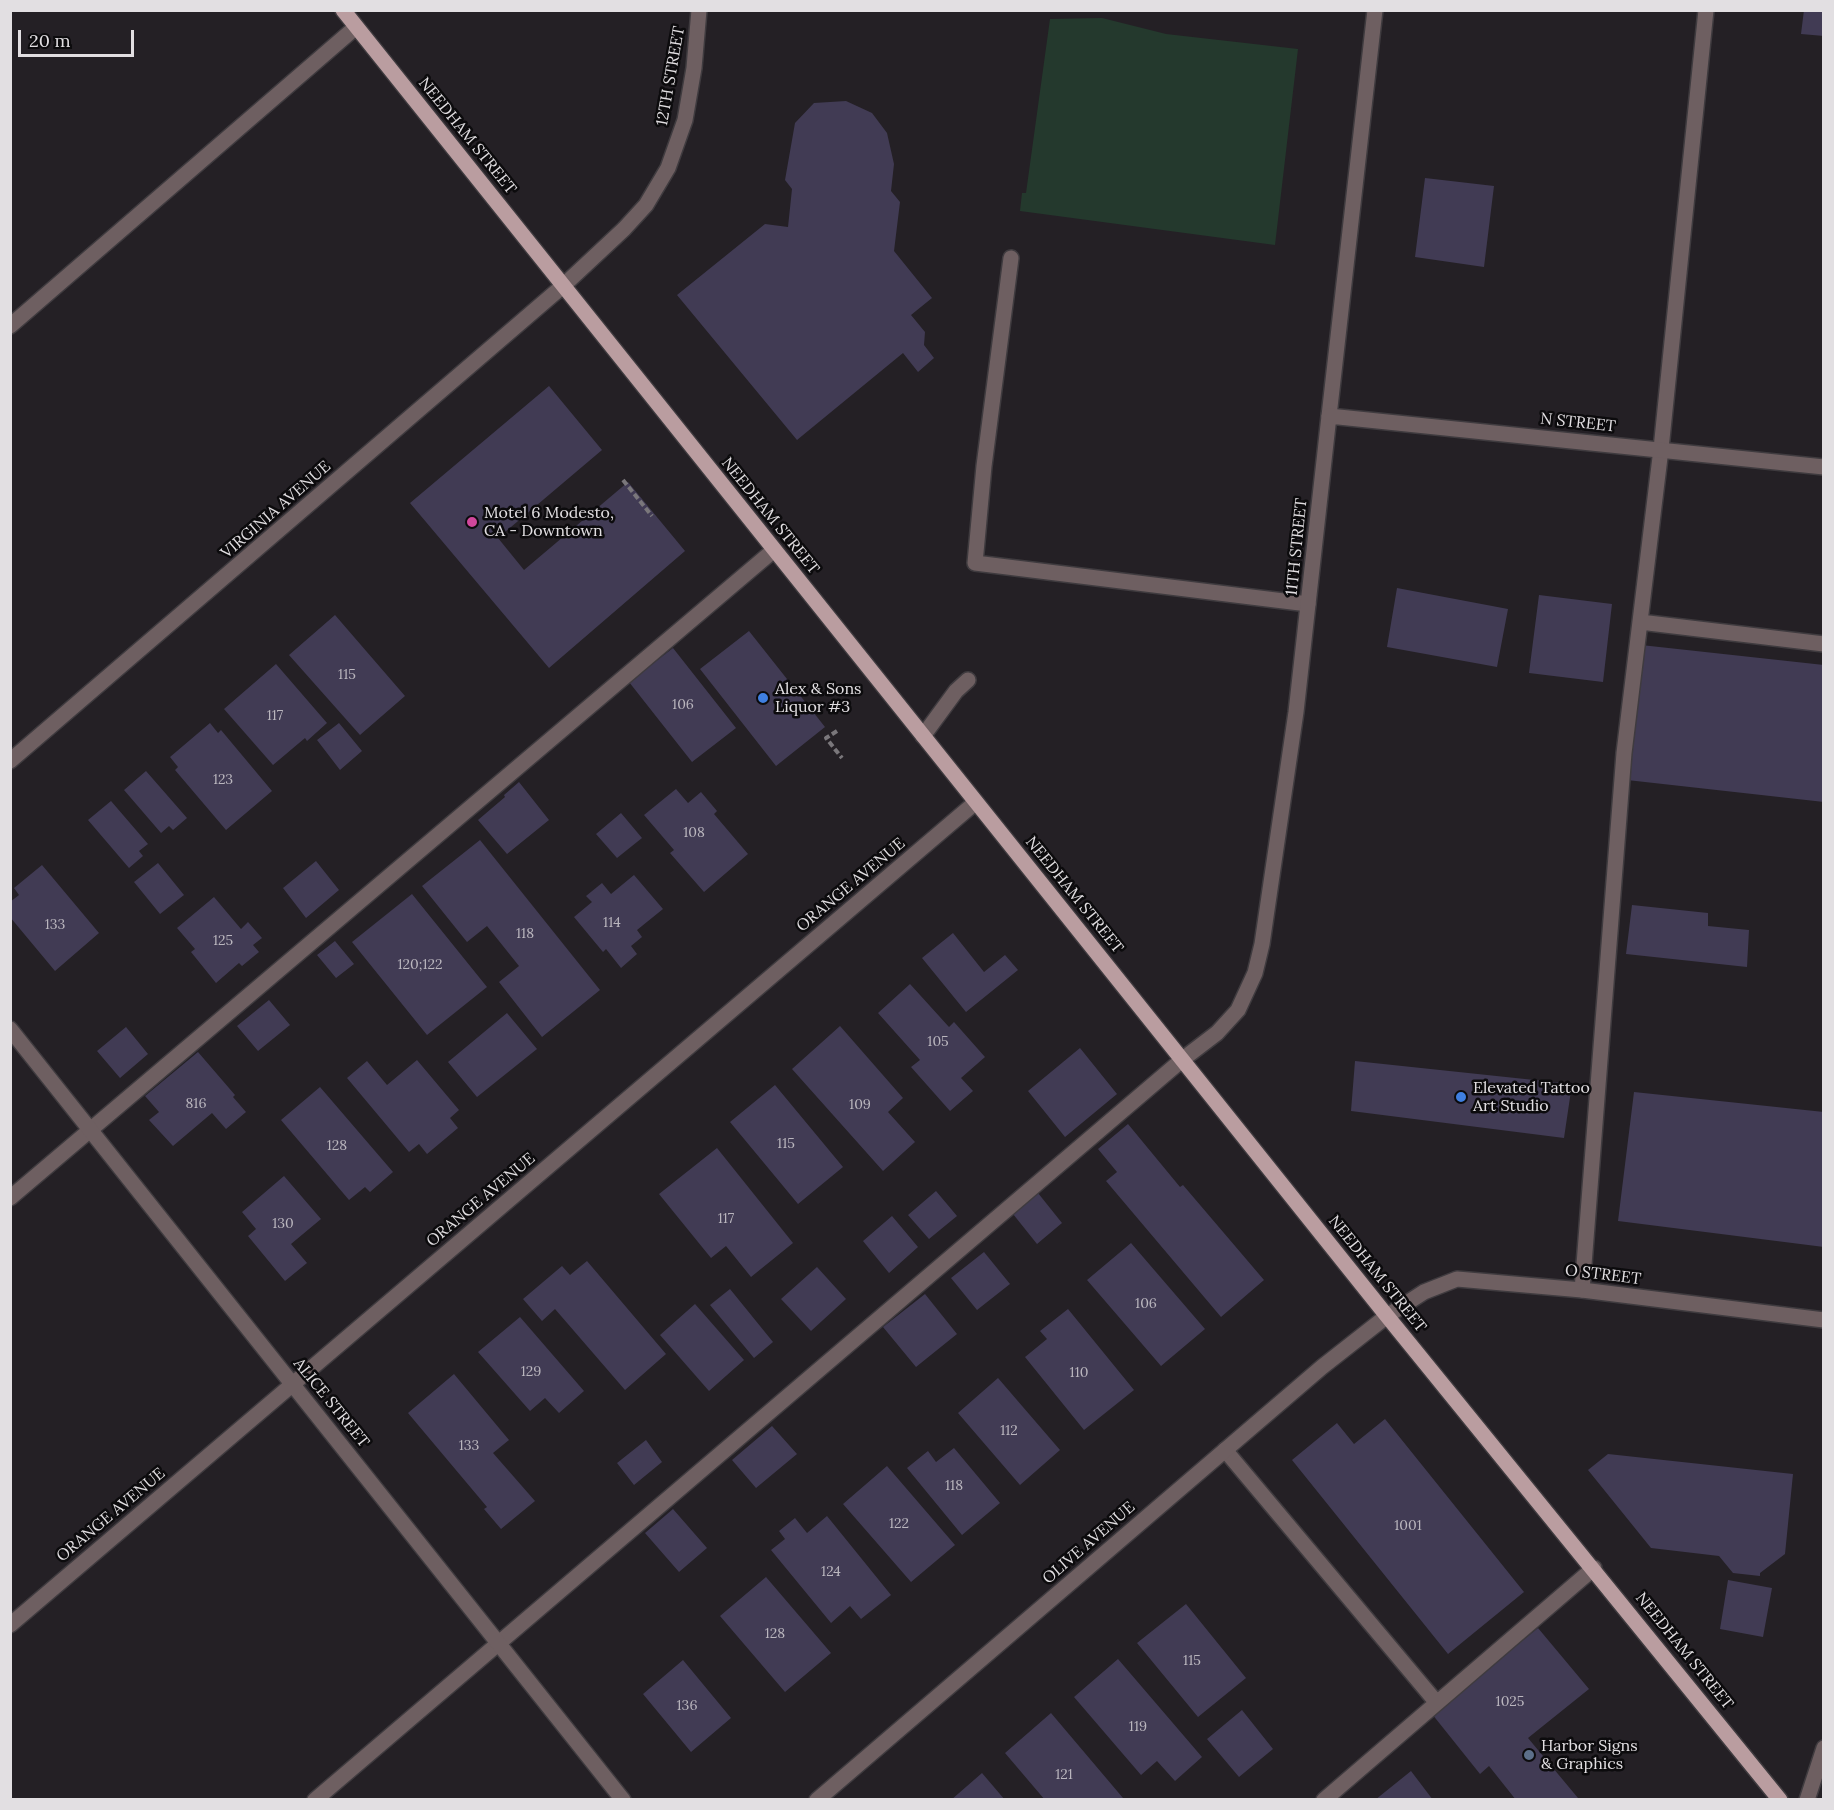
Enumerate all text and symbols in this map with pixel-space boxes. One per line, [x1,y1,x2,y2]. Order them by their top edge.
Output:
scale bar [21,18,136,56]
street label: 12TH STREET [653,25,689,127]
text: 20 m [29,29,71,52]
street label: NEEDHAM STREET [414,74,520,198]
street label: N STREET [1539,409,1617,437]
street label: NEEDHAM STREET [717,454,823,578]
street label: VIRGINIA AVENUE [217,457,335,563]
street label: 11TH STREET [1282,497,1312,597]
place label: Motel 6 Modesto, CA - Downtown [484,503,614,541]
marker: Motel 6 Modesto, CA - Downtown [465,515,479,529]
house number: 115 [338,667,356,683]
place label: Alex & Sons Liquor #3 [775,679,862,717]
marker: Alex & Sons Liquor #3 [756,691,770,705]
house number: 106 [672,697,694,713]
house number: 117 [267,708,283,724]
house number: 123 [213,772,233,788]
house number: 108 [683,825,705,841]
street label: NEEDHAM STREET [1021,833,1127,957]
street label: ORANGE AVENUE [793,834,909,936]
house number: 114 [603,915,621,931]
house number: 133 [45,917,65,933]
house number: 118 [516,926,534,942]
house number: 125 [213,933,233,949]
house number: 120;122 [397,957,443,973]
house number: 105 [927,1034,949,1050]
place label: Elevated Tattoo Art Studio [1473,1078,1590,1116]
marker: Elevated Tattoo Art Studio [1454,1090,1468,1104]
house number: 816 [185,1096,207,1112]
house number: 109 [849,1097,871,1113]
house number: 115 [777,1136,795,1152]
house number: 128 [327,1138,347,1154]
street label: ORANGE AVENUE [423,1149,539,1251]
house number: 117 [718,1211,734,1227]
street label: NEEDHAM STREET [1324,1212,1430,1336]
house number: 130 [272,1216,294,1232]
street label: O STREET [1564,1261,1642,1289]
house number: 106 [1135,1296,1157,1312]
street label: ALICE STREET [289,1354,373,1452]
house number: 129 [521,1364,541,1380]
house number: 110 [1070,1365,1088,1381]
house number: 112 [1000,1423,1018,1439]
house number: 133 [459,1438,479,1454]
street label: ORANGE AVENUE [53,1464,169,1566]
house number: 118 [945,1478,963,1494]
street label: OLIVE AVENUE [1039,1498,1139,1588]
house number: 122 [889,1516,909,1532]
house number: 1001 [1394,1518,1422,1534]
house number: 124 [821,1564,841,1580]
street label: NEEDHAM STREET [1631,1589,1737,1713]
house number: 128 [765,1626,785,1642]
house number: 115 [1183,1653,1201,1669]
house number: 1025 [1496,1694,1524,1710]
house number: 136 [677,1698,697,1714]
house number: 119 [1129,1719,1147,1735]
place label: Harbor Signs & Graphics [1541,1736,1638,1774]
marker: Harbor Signs & Graphics [1522,1748,1536,1762]
house number: 121 [1055,1767,1073,1783]

